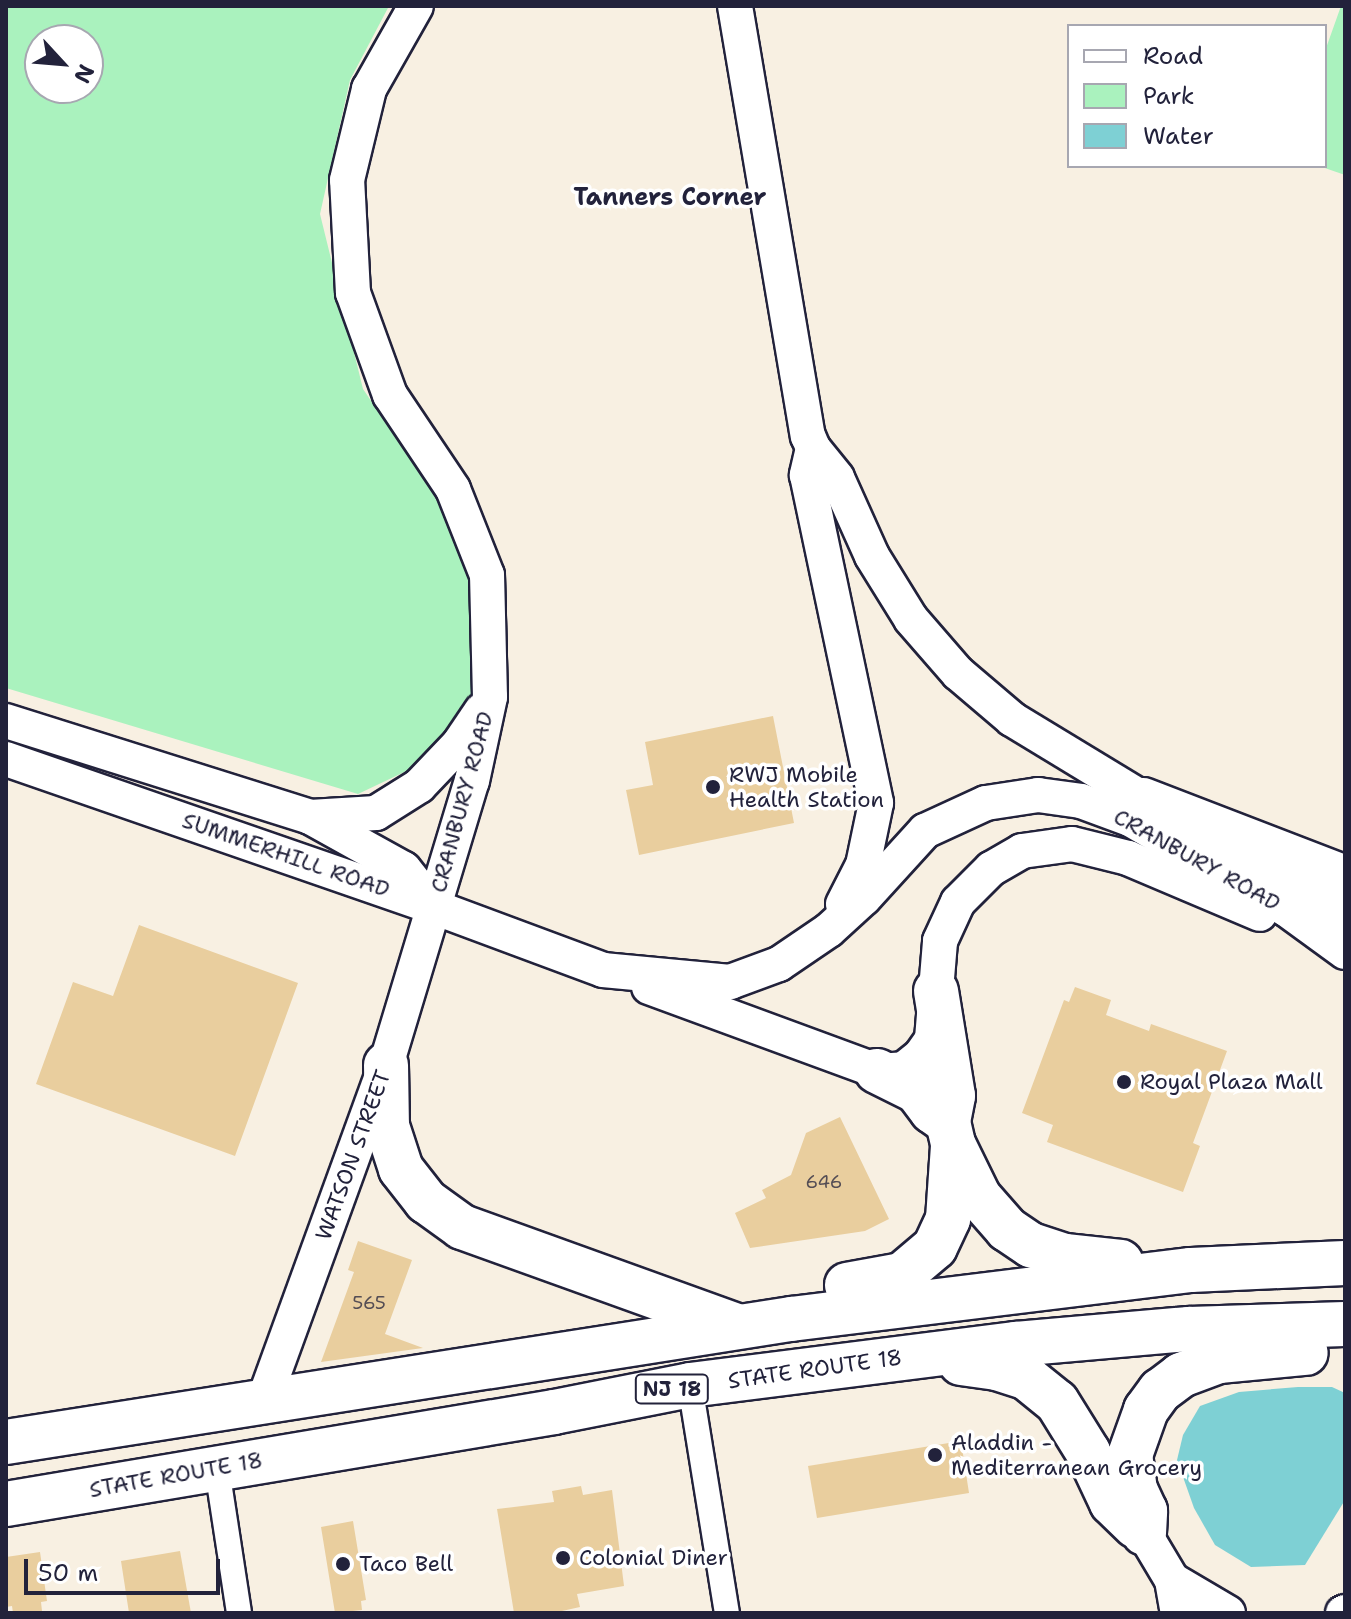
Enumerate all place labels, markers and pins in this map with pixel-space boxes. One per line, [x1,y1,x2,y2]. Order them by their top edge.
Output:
place label: RWJ Mobile Health Station [729,761,884,812]
marker: RWJ Mobile Health Station [704,778,722,796]
place label: Royal Plaza Mall [1140,1069,1323,1095]
marker: Royal Plaza Mall [1115,1073,1133,1091]
place label: Aladdin - Mediterranean Grocery [951,1429,1202,1480]
marker: Aladdin - Mediterranean Grocery [926,1446,944,1464]
place label: Colonial Diner [579,1545,728,1571]
marker: Colonial Diner [554,1549,572,1567]
place label: Taco Bell [359,1551,453,1577]
marker: Taco Bell [334,1555,352,1573]

